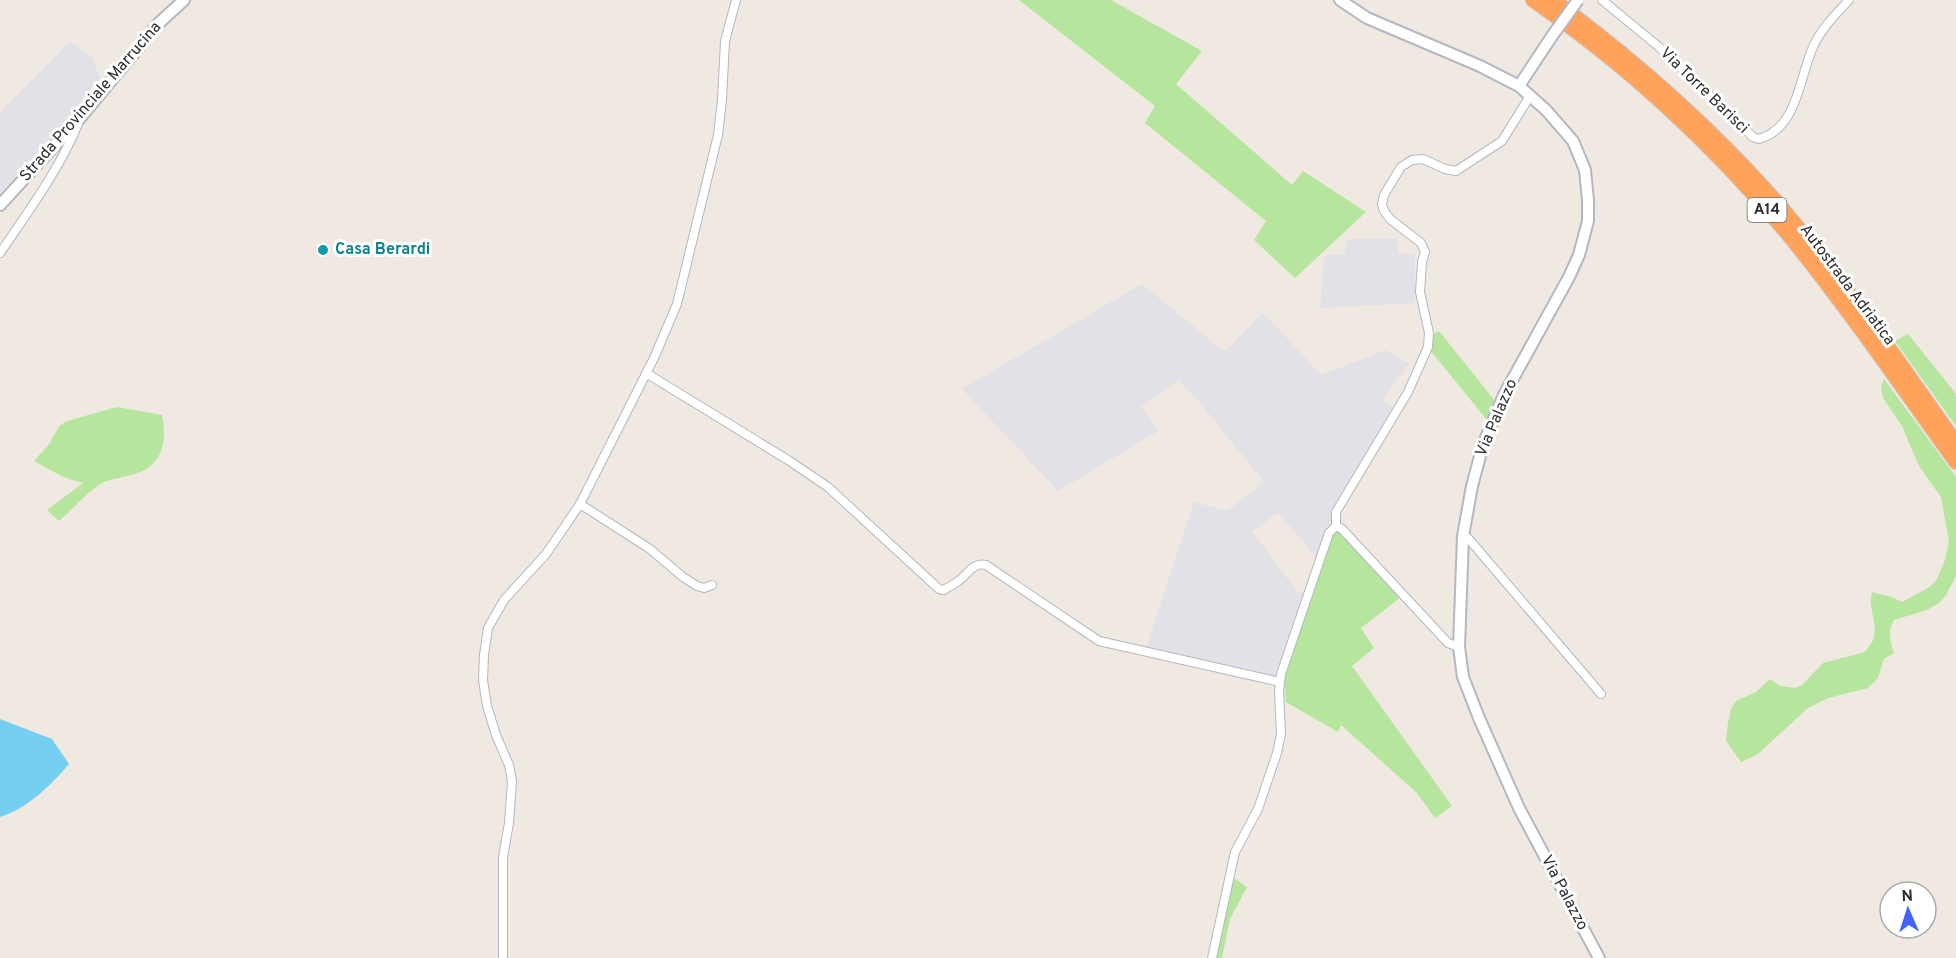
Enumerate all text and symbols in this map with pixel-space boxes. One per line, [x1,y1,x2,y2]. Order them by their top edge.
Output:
street label: Strada Provinciale Marrucina [16,18,166,186]
street label: Via Torre Barisci [1655,44,1753,138]
road number: A14 [1748,198,1786,222]
street label: Autostrada Adriatica [1795,221,1899,349]
place label: Casa Berardi [335,240,430,260]
marker: Casa Berardi [316,243,330,257]
street label: Via Palazzo [1472,376,1522,460]
street label: Via Palazzo [1536,852,1592,934]
north arrow [1878,880,1938,940]
text: N [1901,887,1914,907]

